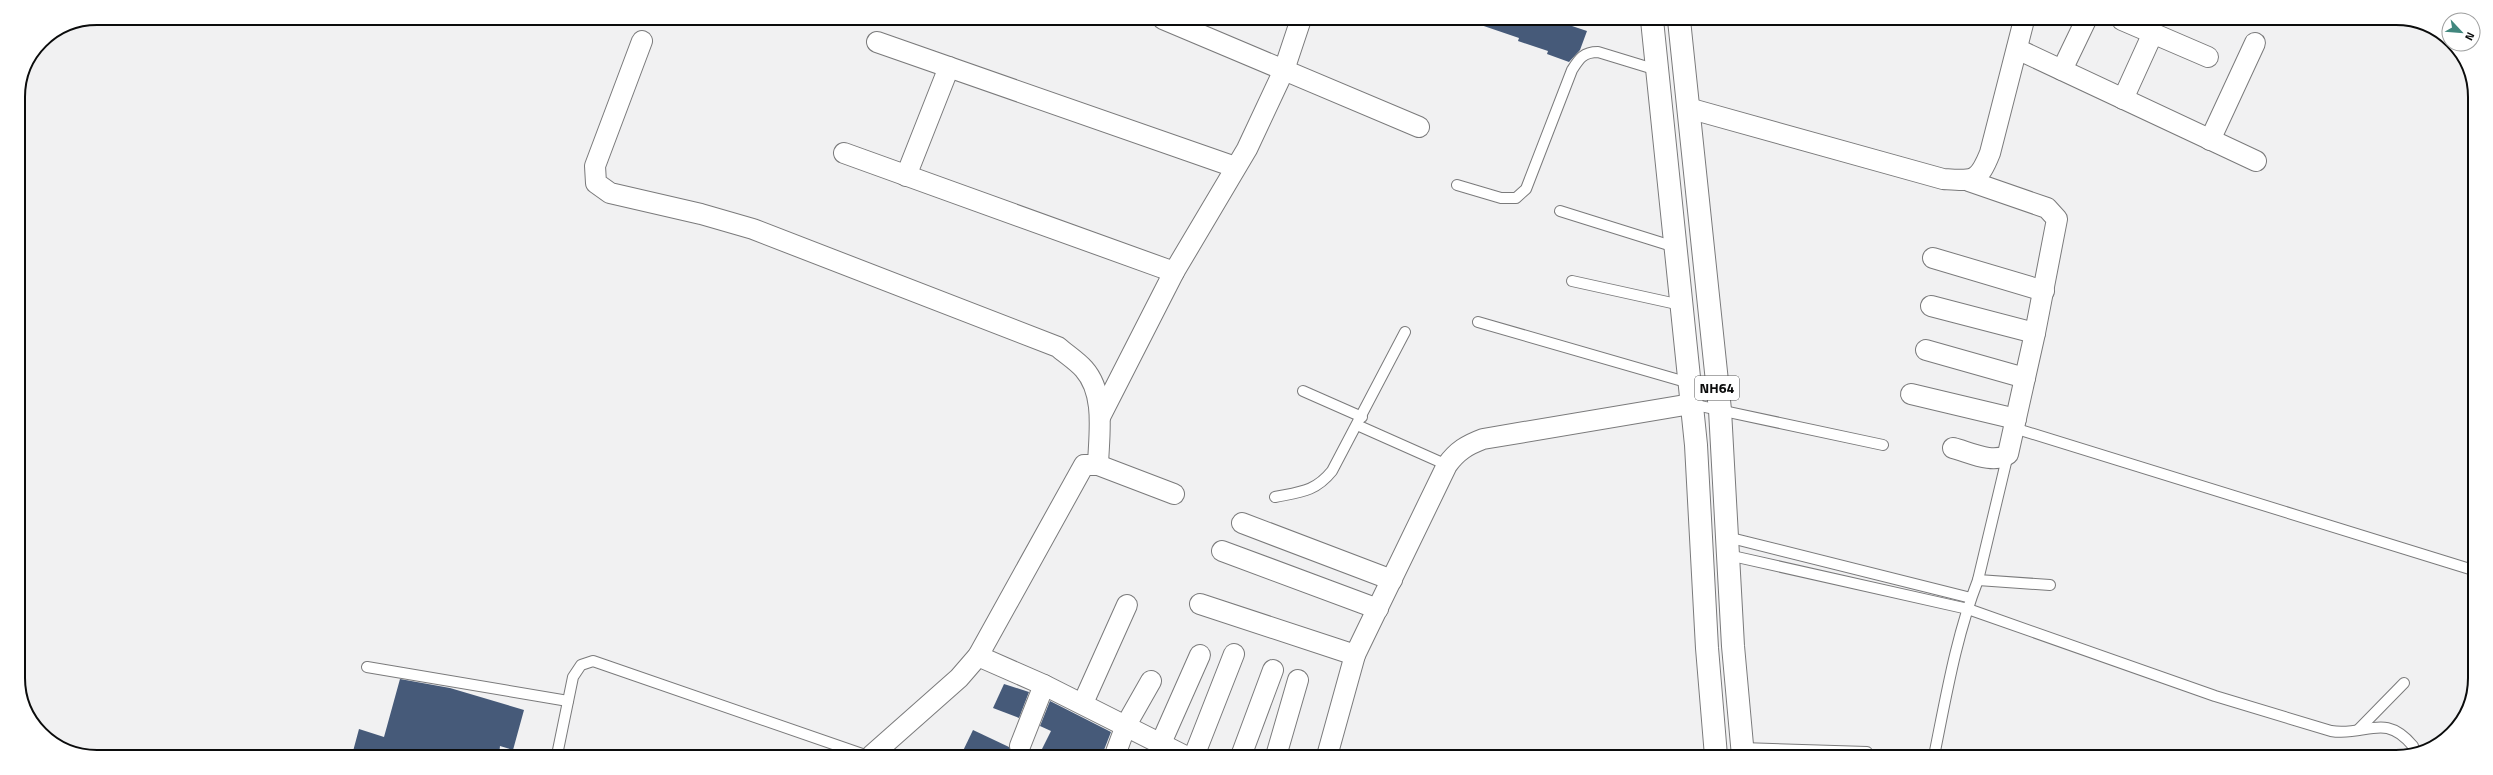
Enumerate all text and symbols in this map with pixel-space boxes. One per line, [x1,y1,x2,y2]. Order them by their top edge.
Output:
north arrow [2441,12,2481,52]
text: N [2461,29,2479,43]
road number: NH64 [1695,376,1739,400]

